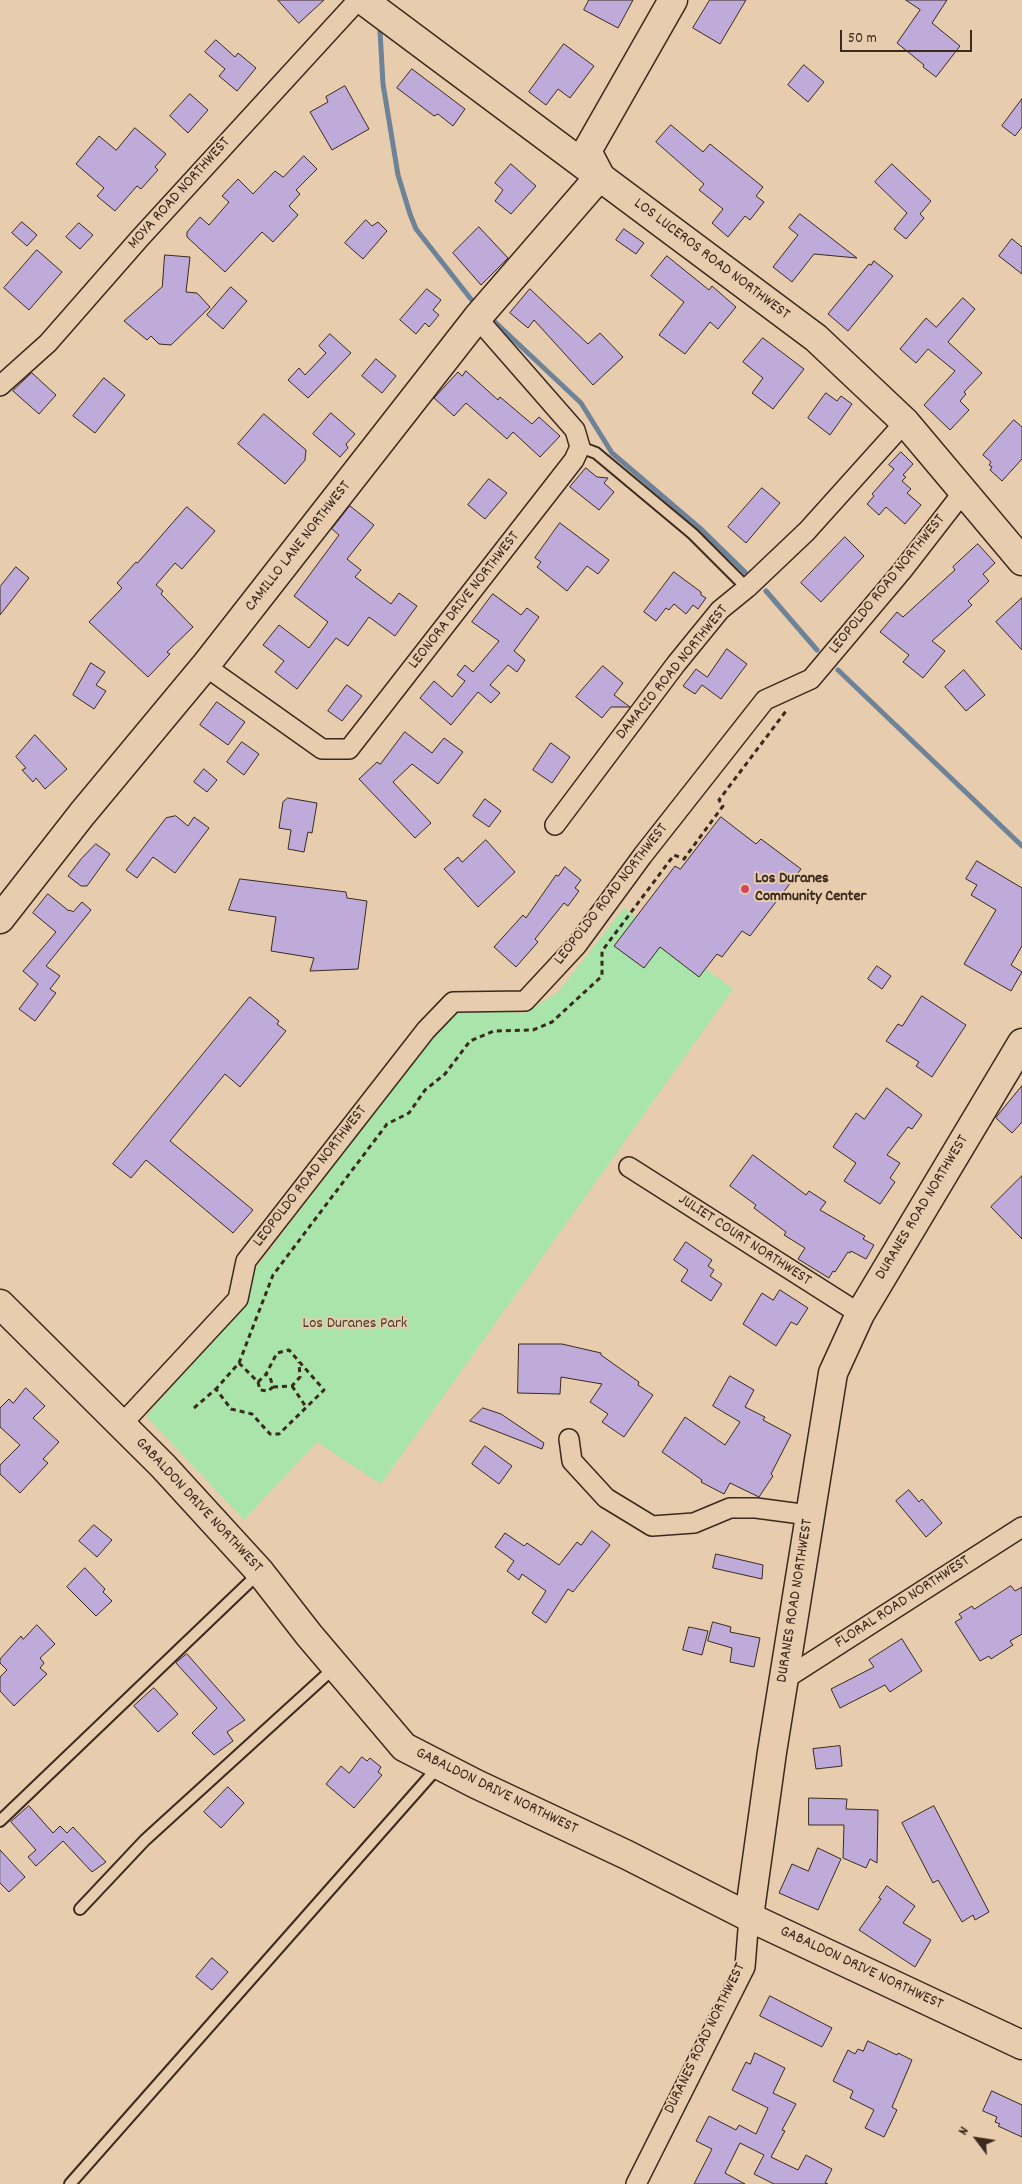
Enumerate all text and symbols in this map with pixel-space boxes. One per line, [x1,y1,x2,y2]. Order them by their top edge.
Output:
scale bar [842,20,974,52]
text: 50 m [848,28,877,50]
street label: MOYA ROAD NORTHWEST [125,134,235,254]
street label: LOS LUCEROS ROAD NORTHWEST [629,195,793,325]
street label: CAMILLO LANE NORTHWEST [242,478,356,616]
street label: LEOPOLDO ROAD NORTHWEST [826,511,950,659]
street label: LEONORA DRIVE NORTHWEST [405,528,525,674]
street label: DAMACIO ROAD NORTHWEST [613,602,733,744]
street label: LEOPOLDO ROAD NORTHWEST [551,820,673,970]
place label: Los Duranes Community Center [755,870,866,908]
marker: Los Duranes Community Center [739,883,751,895]
street label: LEOPOLDO ROAD NORTHWEST [250,1102,372,1252]
street label: DURANES ROAD NORTHWEST [872,1132,974,1284]
street label: JULIET COURT NORTHWEST [674,1191,814,1291]
park label: Los Duranes Park [303,1315,407,1335]
street label: GABALDON DRIVE NORTHWEST [130,1434,266,1578]
street label: DURANES ROAD NORTHWEST [774,1518,818,1684]
street label: FLORAL ROAD NORTHWEST [832,1552,974,1654]
street label: GABALDON DRIVE NORTHWEST [412,1744,580,1840]
street label: GABALDON DRIVE NORTHWEST [776,1923,946,2015]
street label: DURANES ROAD NORTHWEST [661,1960,751,2118]
north arrow [952,2114,1002,2164]
text: N [954,2123,974,2139]

